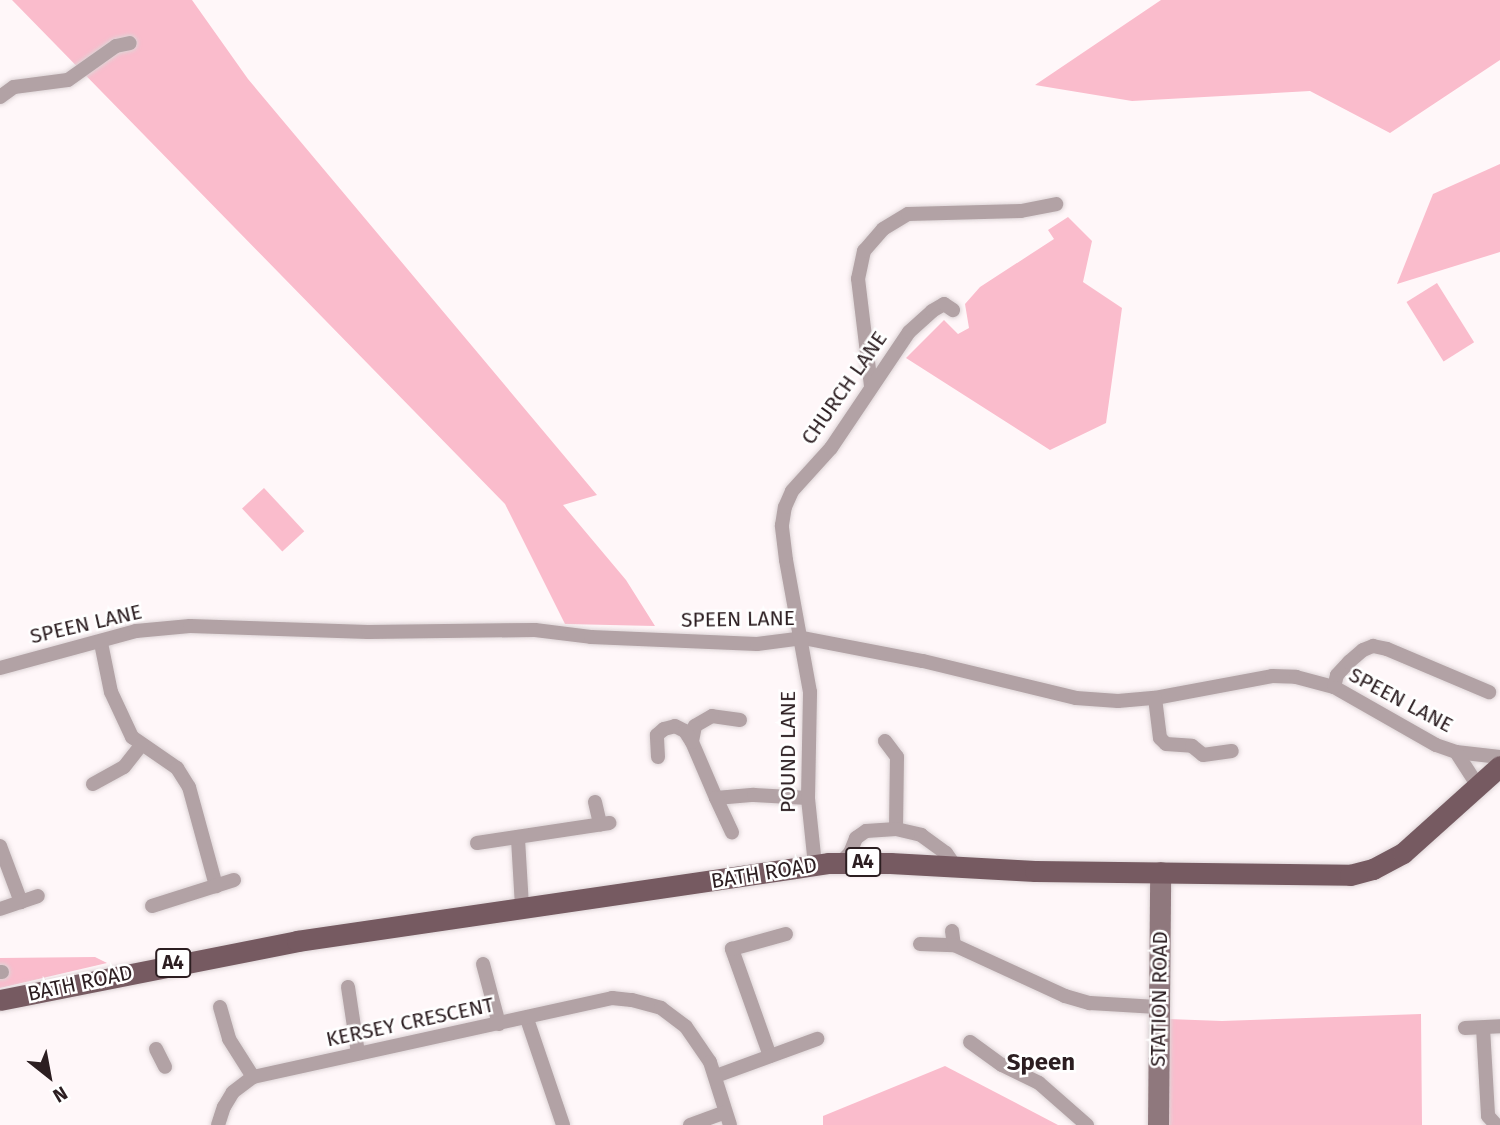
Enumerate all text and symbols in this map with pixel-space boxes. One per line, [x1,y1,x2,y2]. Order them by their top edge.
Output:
street label: CHURCH LANE [796,327,892,449]
street label: SPEEN LANE [28,599,144,649]
street label: SPEEN LANE [681,605,795,633]
street label: SPEEN LANE [1345,662,1457,738]
street label: POUND LANE [775,691,801,813]
road number: A4 [844,846,882,877]
street label: BATH ROAD [709,852,819,894]
street label: STATION ROAD [1145,931,1173,1067]
road number: A4 [154,948,192,979]
street label: BATH ROAD [25,960,135,1006]
street label: KERSEY CRESCENT [324,992,496,1052]
north arrow [14,1041,84,1111]
district label: Speen [1007,1049,1075,1077]
text: N [49,1081,71,1108]

